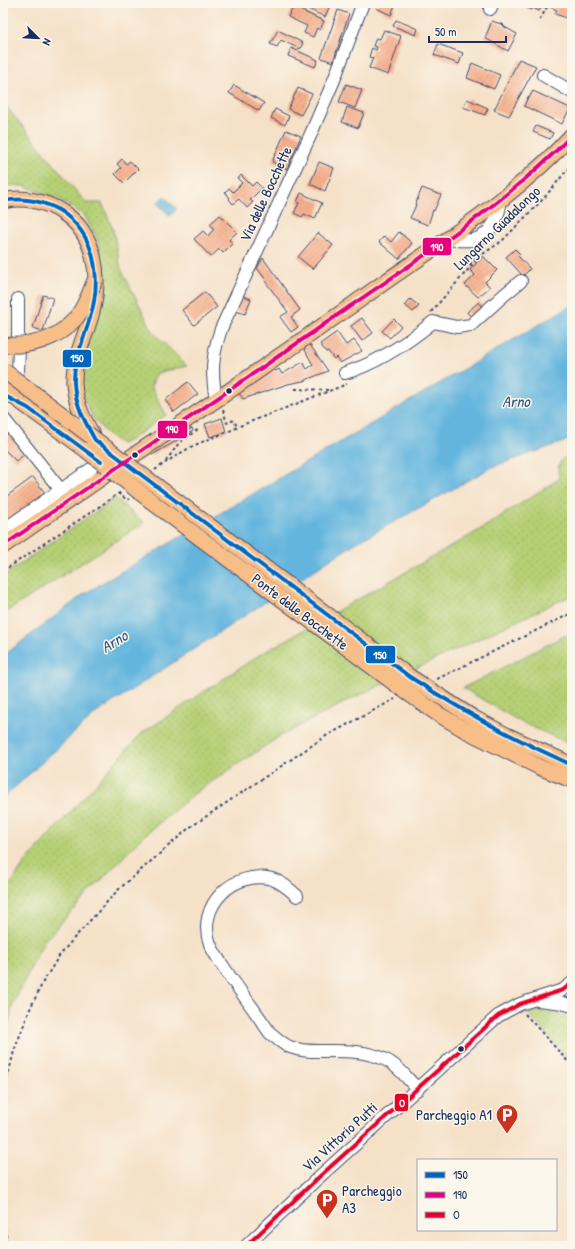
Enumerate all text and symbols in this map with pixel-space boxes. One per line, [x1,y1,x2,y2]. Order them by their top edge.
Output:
north arrow [18,18,58,58]
scale bar [429,18,506,44]
text: 50 m [435,23,456,40]
text: N [39,37,55,48]
street label: Via delle Bocchette [234,143,297,245]
street label: Lungarno Guadalongo [449,181,545,275]
line badge: 190 [422,237,452,256]
text: 190 [431,240,444,254]
line badge: 150 [62,349,92,368]
text: 150 [70,351,84,365]
unlabelled marker [224,386,234,396]
water label: Arno [502,390,531,412]
line badge: 190 [157,420,188,439]
text: 190 [166,422,179,436]
unlabelled marker [130,450,140,460]
street label: Ponte delle Bocchette [248,568,353,655]
water label: Arno [96,624,133,658]
line badge: 150 [365,645,396,664]
text: 150 [373,648,387,662]
unlabelled marker [456,1044,466,1054]
line badge: O [394,1093,409,1112]
text: O [399,1096,405,1110]
street label: Via Vittorio Putti [297,1097,382,1176]
parking icon: Parcheggio A1 [494,1102,520,1135]
place label: Parcheggio A1 [416,1104,492,1125]
legend [417,1159,557,1231]
text: 150 [453,1166,468,1183]
place label: Parcheggio A3 [342,1180,402,1218]
text: 190 [453,1186,467,1203]
parking icon: Parcheggio A3 [314,1187,340,1220]
text: O [453,1206,460,1223]

